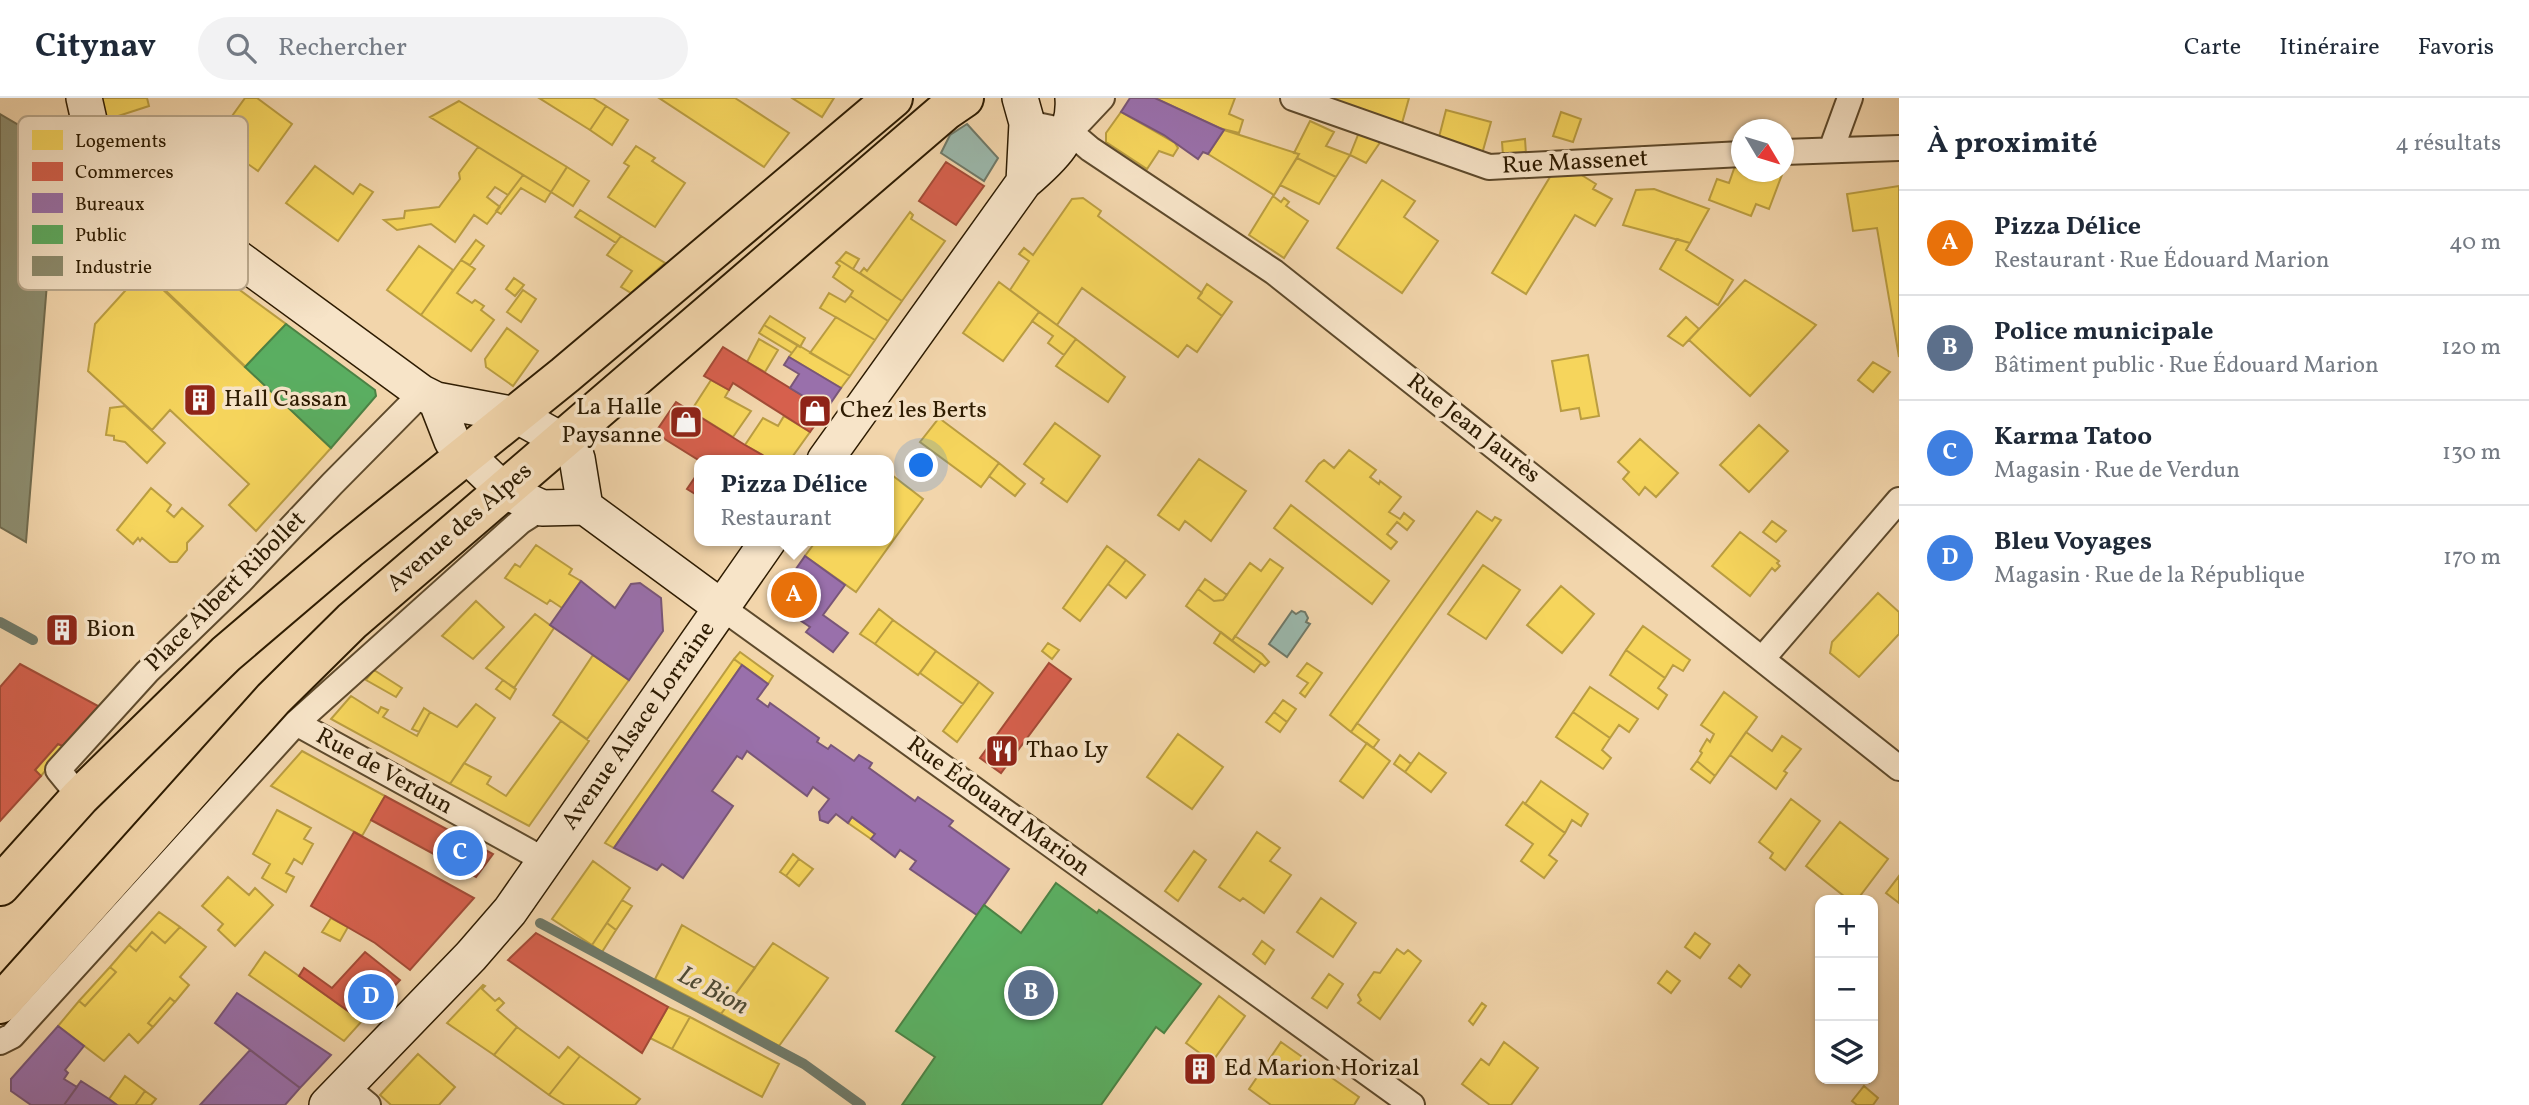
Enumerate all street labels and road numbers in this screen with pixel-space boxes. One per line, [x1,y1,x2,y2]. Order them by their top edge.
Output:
street label: Rue Massenet [1501,142,1649,184]
street label: Rue Jean Jaurès [1399,366,1547,492]
street label: Avenue des Alpes [380,455,540,601]
street label: Place Albert Ribollet [138,504,314,680]
street label: Avenue Alsace Lorraine [554,615,724,837]
street label: Rue de Verdun [309,720,459,824]
street label: Rue Édouard Marion [899,729,1097,885]

